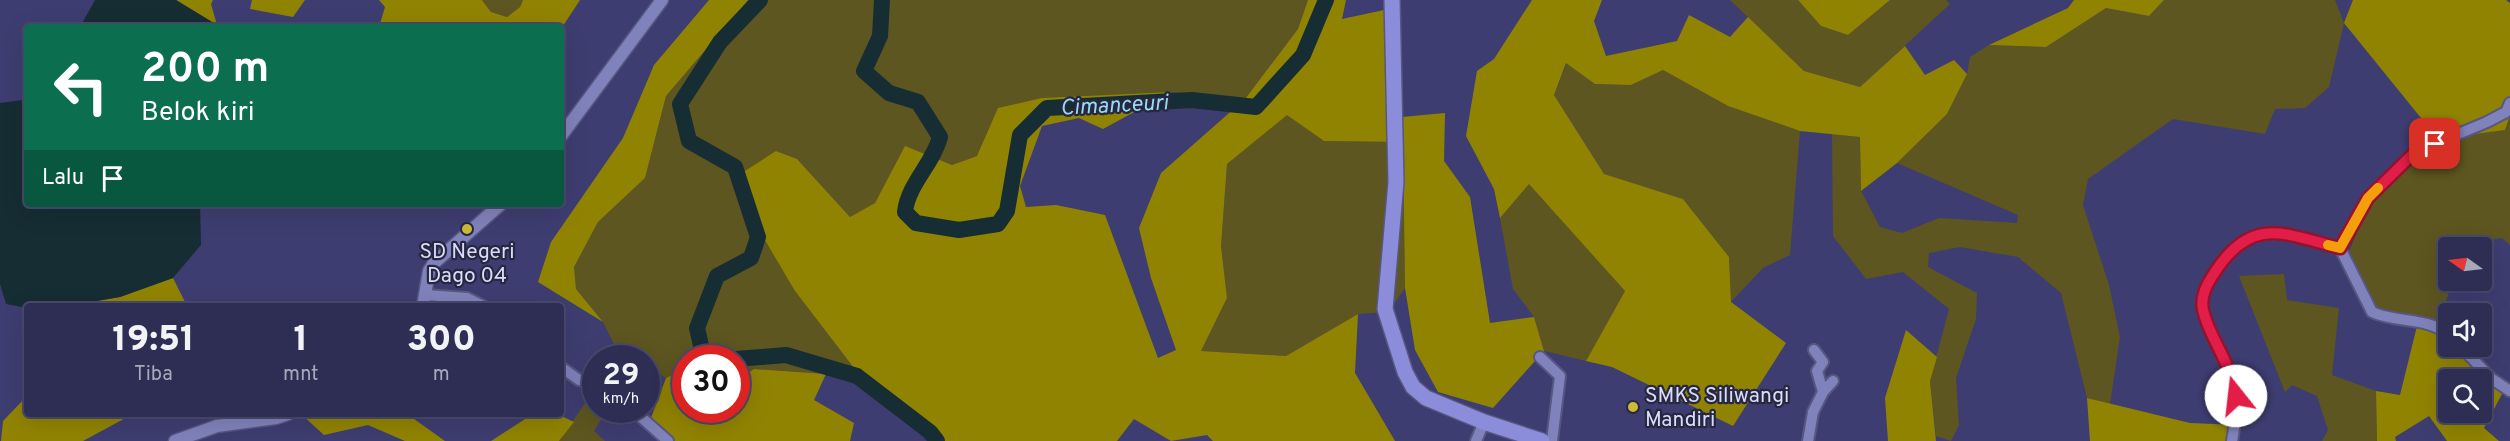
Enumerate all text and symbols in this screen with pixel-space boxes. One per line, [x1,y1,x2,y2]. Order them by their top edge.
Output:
text: 200 m [141,44,269,97]
icon: left [42,48,120,126]
water label: Cimanceuri [1059,90,1170,123]
text: Belok kiri [141,96,255,130]
pin [2409,118,2460,169]
icon: arrive [2418,127,2451,160]
icon: arrive [96,162,129,195]
text: Lalu [42,165,84,192]
marker: SD Negeri Dago 04 [460,222,474,236]
north arrow [2438,237,2492,291]
map controls [2438,237,2492,423]
place label: SD Negeri Dago 04 [419,239,515,290]
button: sound [2438,303,2492,357]
text: 19:51 [112,318,195,364]
text: 1 [293,318,308,364]
text: 300 [407,318,476,364]
speed limit sign: 30 [672,345,750,423]
text: 29 [603,358,639,395]
text: Tiba [134,362,173,388]
text: mnt [283,362,319,388]
text: m [433,362,450,388]
position arrow [2204,364,2268,428]
button: search [2438,369,2492,423]
place label: SMKS Siliwangi Mandiri [1645,383,1789,434]
text: km/h [603,390,639,409]
marker: SMKS Siliwangi Mandiri [1626,400,1640,414]

